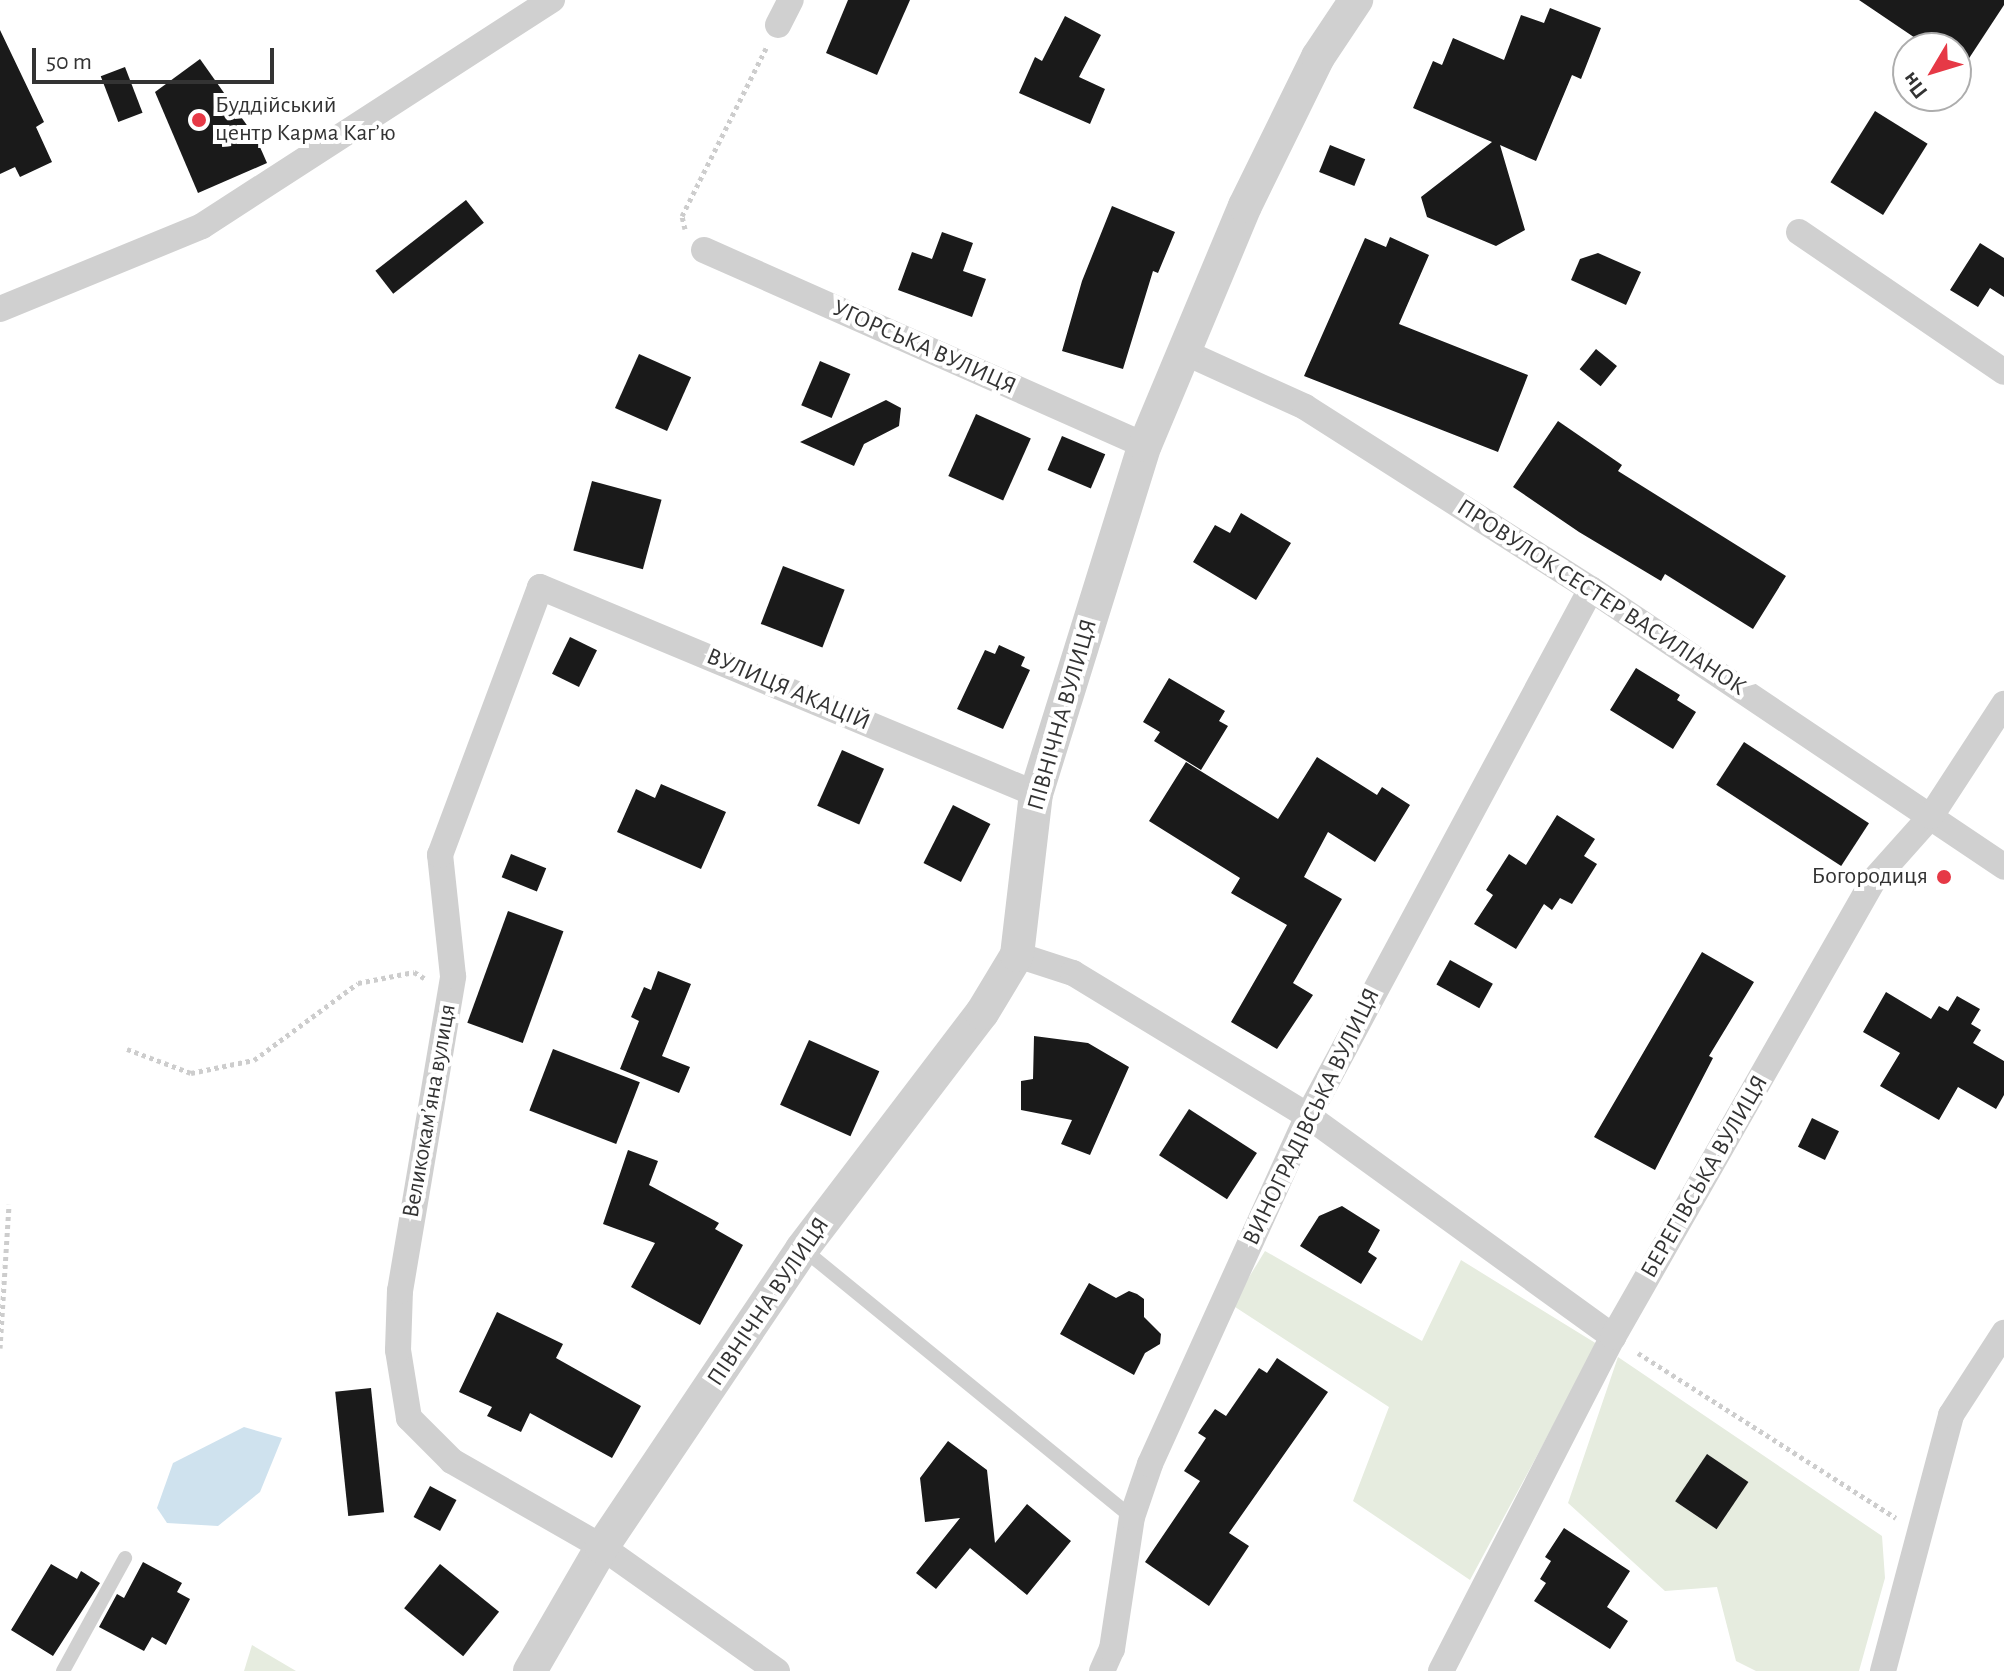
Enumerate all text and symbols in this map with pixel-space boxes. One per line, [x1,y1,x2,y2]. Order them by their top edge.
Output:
scale bar [36,32,278,82]
north arrow [1892,32,1972,112]
text: 50 m [46,50,92,74]
text: Пн [1898,68,1932,103]
place label: Буддійський центр Карма Кагʼю [215,92,396,148]
marker: Буддійський центр Карма Кагʼю [190,111,208,129]
street label: УГОРСЬКА ВУЛИЦЯ [828,295,1020,401]
street label: ПРОВУЛОК СЕСТЕР ВАСИЛІАНОК [1451,494,1751,702]
street label: ПІВНІЧНА ВУЛИЦЯ [1022,616,1104,814]
street label: ВУЛИЦЯ АКАЦІЙ [702,643,874,737]
place label: Богородиця [1812,863,1928,891]
marker: Богородиця [1935,868,1953,886]
street label: ВИНОГРАДІВСЬКА ВУЛИЦЯ [1237,984,1387,1250]
street label: Великокамʼяна вулиця [397,1002,463,1220]
street label: БЕРЕГІВСЬКА ВУЛИЦЯ [1635,1070,1775,1284]
street label: ПІВНІЧНА ВУЛИЦЯ [702,1212,836,1392]

